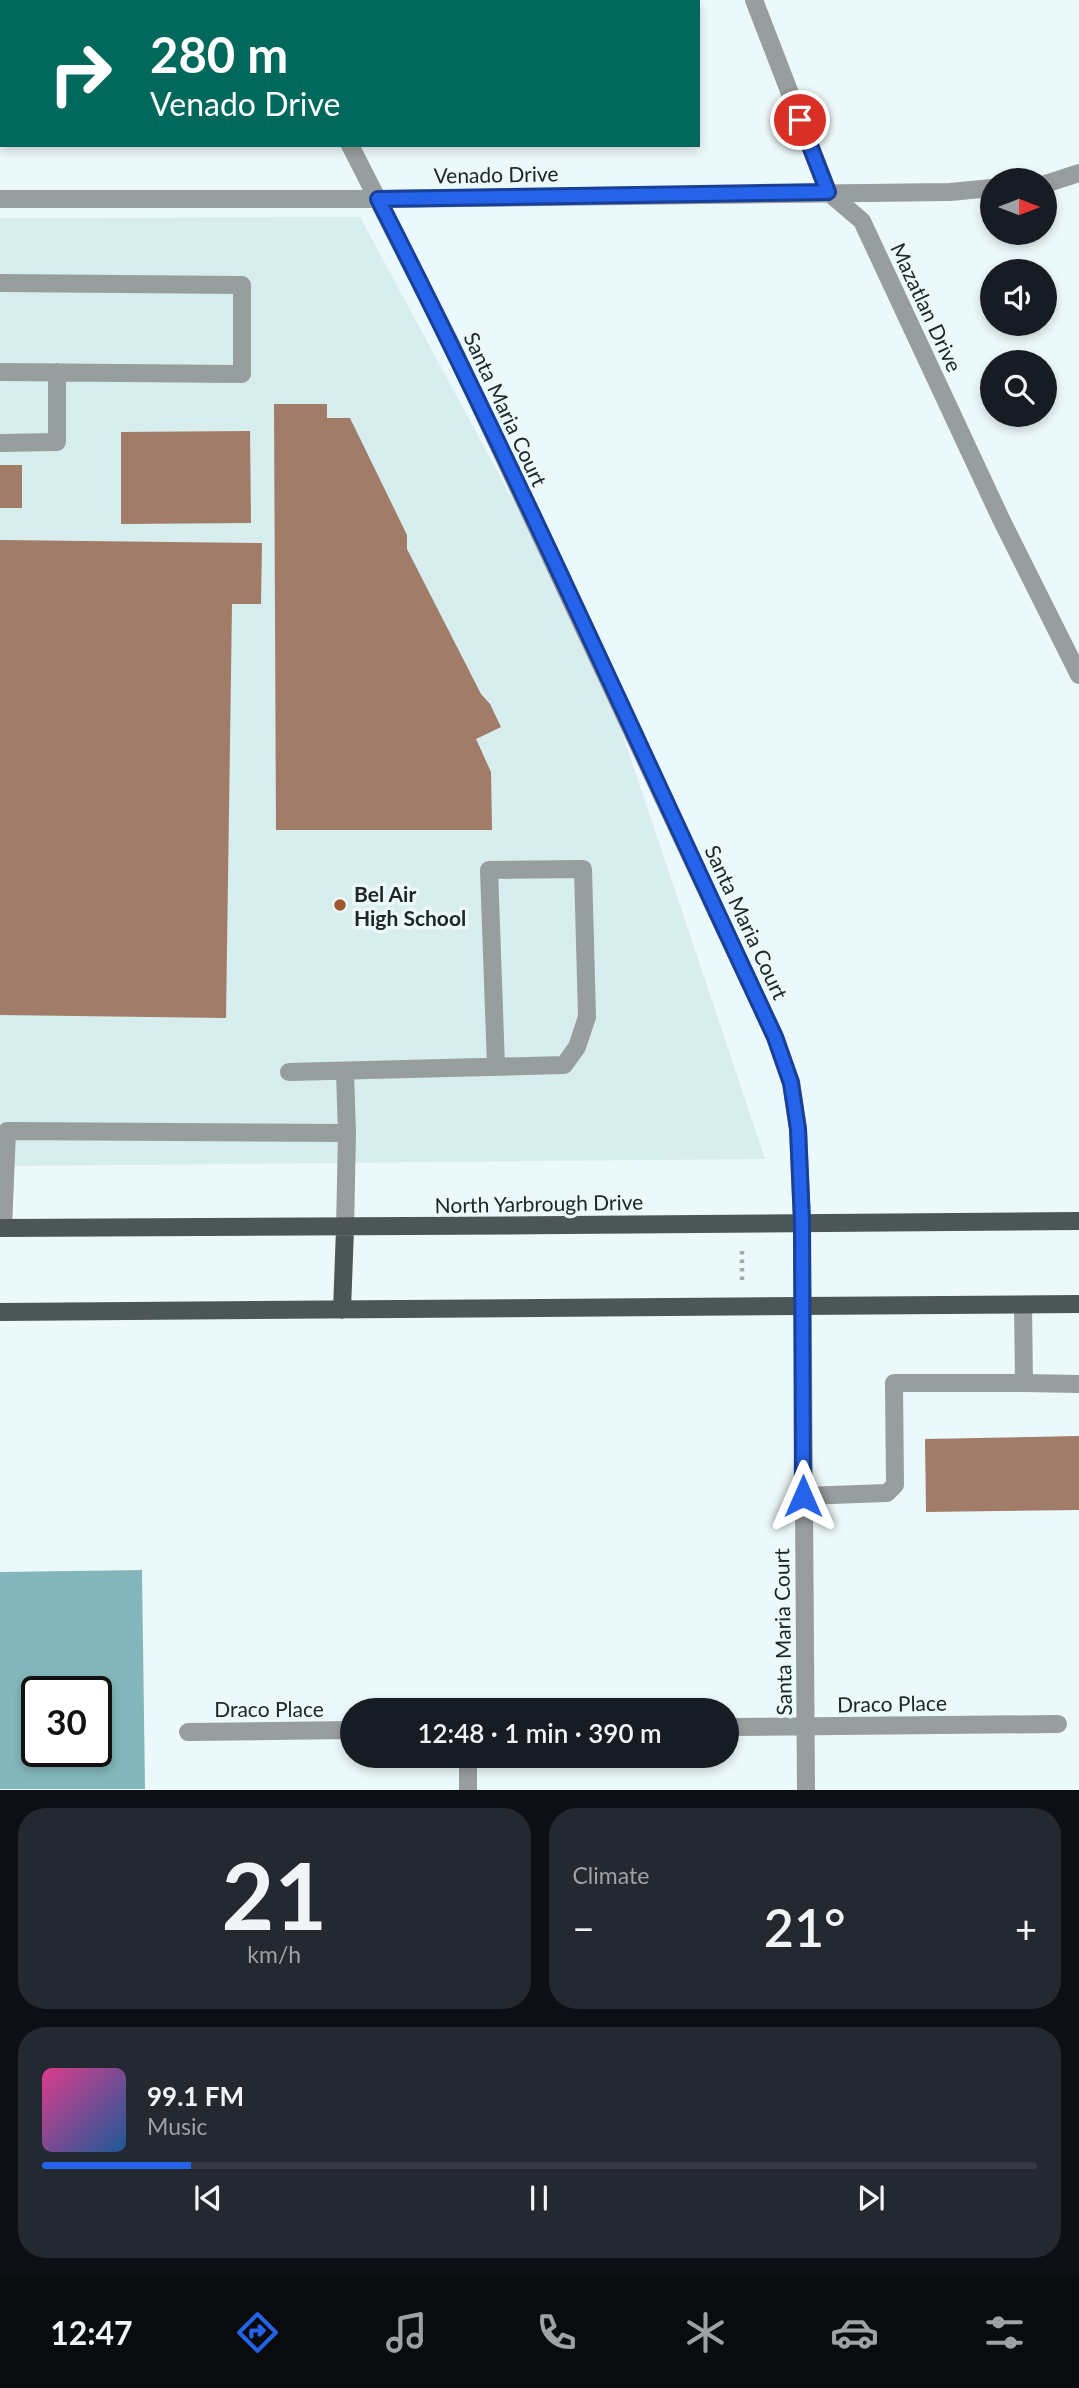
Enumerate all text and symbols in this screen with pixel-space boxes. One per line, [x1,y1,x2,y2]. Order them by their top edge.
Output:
text: 280 m [150,25,288,83]
icon: right [35,28,126,119]
text: Venado Drive [150,84,340,123]
pin [770,90,830,150]
icon: arrive [781,101,819,139]
street label: Venado Drive [433,160,559,188]
north arrow [980,168,1057,245]
map controls [980,168,1057,427]
street label: Mazatlan Drive [886,239,968,375]
button: sound [980,259,1057,336]
street label: Santa Maria Court [459,328,553,491]
button: search [980,350,1057,427]
street label: Santa Maria Court [700,841,794,1004]
place label: Bel Air High School [354,881,466,930]
marker: Bel Air High School [332,897,348,913]
street label: North Yarbrough Drive [435,1189,643,1217]
position arrow [766,1459,840,1533]
street label: Santa Maria Court [768,1548,796,1716]
speed limit sign: 30 [21,1676,112,1767]
street label: Draco Place [837,1690,947,1716]
street label: Draco Place [214,1696,324,1721]
text: 12:48 · 1 min · 390 m [417,1717,662,1749]
text: 21 [221,1840,327,1949]
text: Climate [573,1861,649,1889]
text: 21° [764,1896,846,1958]
text: − [573,1905,595,1951]
text: + [1015,1905,1037,1951]
text: km/h [247,1940,301,1968]
text: 99.1 FM [147,2080,244,2112]
text: Music [147,2112,207,2140]
icon: previous [189,2179,227,2217]
icon: pause [520,2179,558,2217]
icon: next [852,2179,890,2217]
icon: directions [233,2308,282,2357]
icon: music [382,2308,431,2357]
icon: phone [532,2308,581,2357]
icon: climate [681,2308,730,2357]
icon: car [830,2308,879,2357]
icon: filters [980,2308,1029,2357]
text: 12:47 [50,2313,133,2352]

